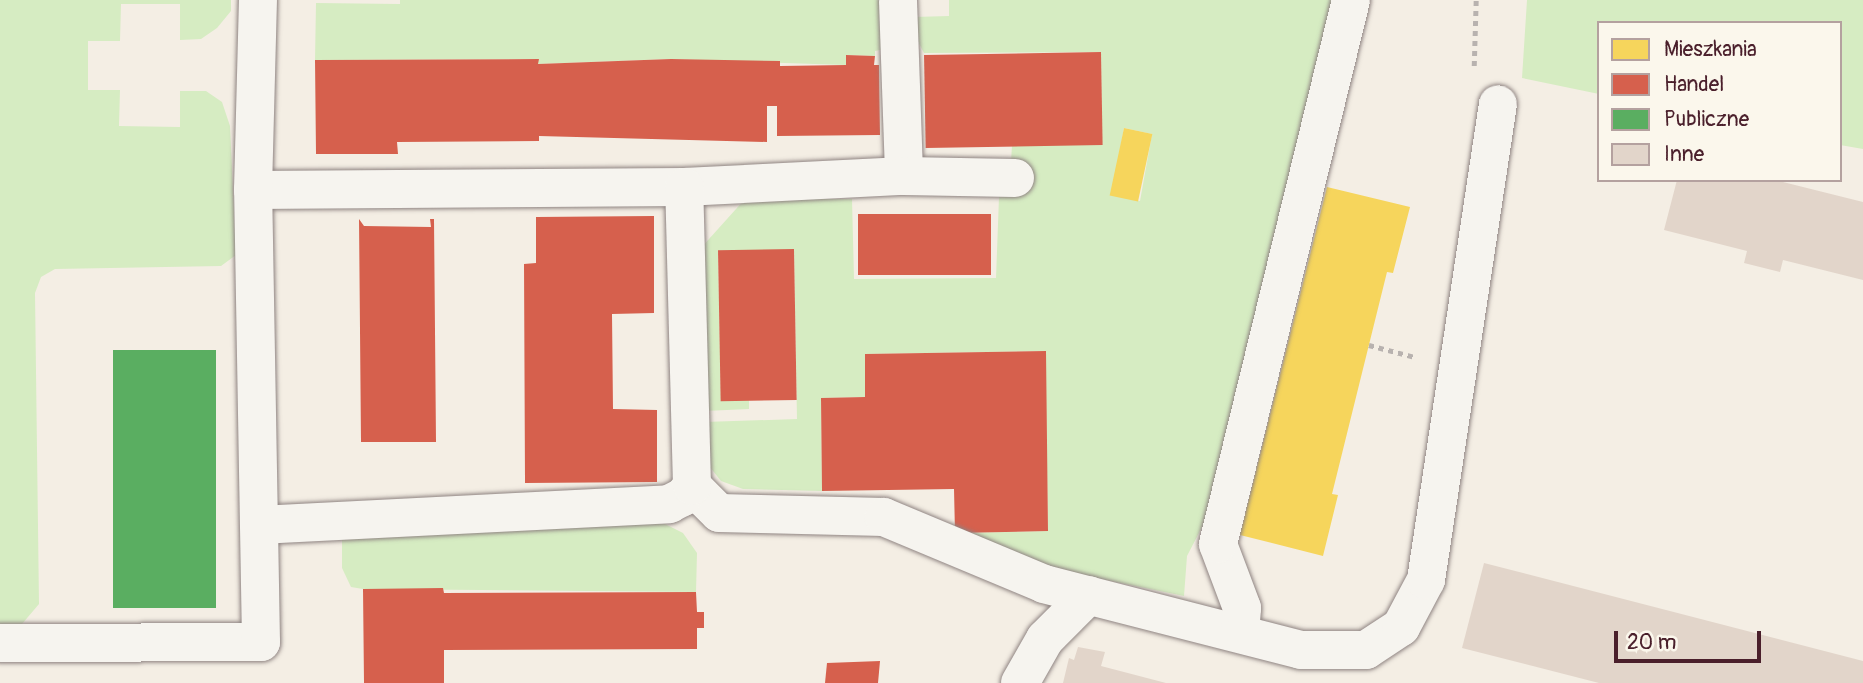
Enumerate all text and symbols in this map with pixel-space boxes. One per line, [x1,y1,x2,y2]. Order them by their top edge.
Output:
legend [1597,21,1842,182]
text: Mieszkania [1664,36,1757,63]
text: Handel [1664,71,1724,98]
text: Publiczne [1664,106,1749,133]
text: Inne [1664,141,1704,168]
scale bar [1618,616,1765,660]
text: 20 m [1627,629,1676,656]

